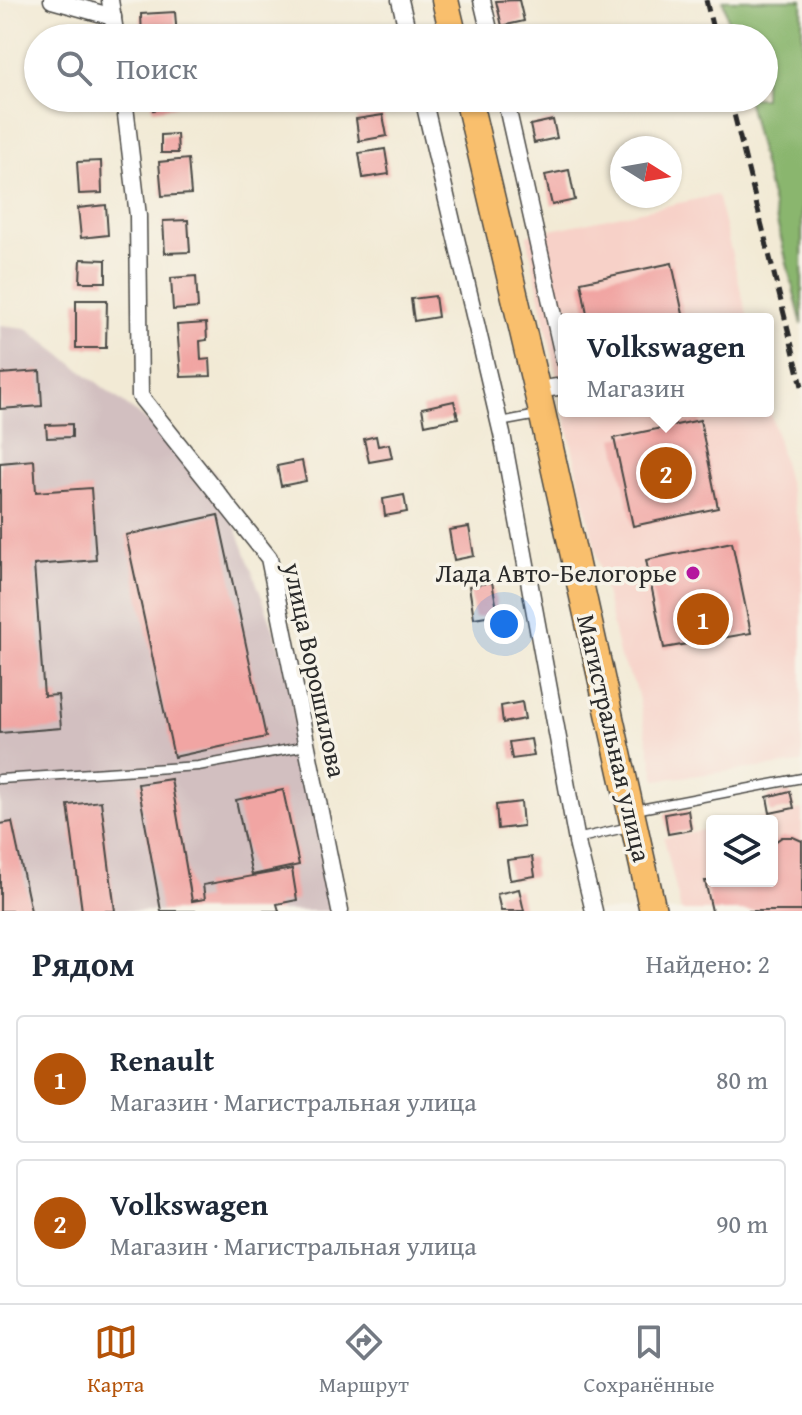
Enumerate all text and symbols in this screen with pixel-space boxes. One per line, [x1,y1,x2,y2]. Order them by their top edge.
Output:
search box [24,24,778,112]
icon: search [52,46,96,90]
text: Поиск [116,46,198,90]
north arrow [610,136,682,208]
popup [558,313,774,417]
text: Volkswagen [587,324,745,368]
text: Магазин [587,368,685,407]
pin: 2 [640,443,692,503]
place label: Лада Авто-Белогорье [435,553,677,592]
street label: улица Ворошилова [273,558,357,782]
marker: Лада Авто-Белогорье [684,564,702,582]
pin: 1 [677,589,729,649]
your location [484,604,524,644]
street label: Магистральная улица [567,610,662,866]
map controls [706,815,778,887]
button: layers [706,815,778,887]
text: Рядом [32,939,135,988]
text: Найдено: 2 [646,944,770,983]
text: Renault [110,1038,214,1082]
text: 1 [53,1060,67,1099]
text: 80 m [716,1060,768,1099]
text: Магазин · Магистральная улица [110,1082,477,1121]
text: Volkswagen [110,1182,268,1226]
text: 2 [53,1204,67,1243]
text: 90 m [716,1204,768,1243]
text: Магазин · Магистральная улица [110,1226,477,1265]
tab: Карта [87,1320,144,1400]
tab: Маршрут [319,1320,409,1400]
tab: Сохранённые [584,1320,715,1400]

